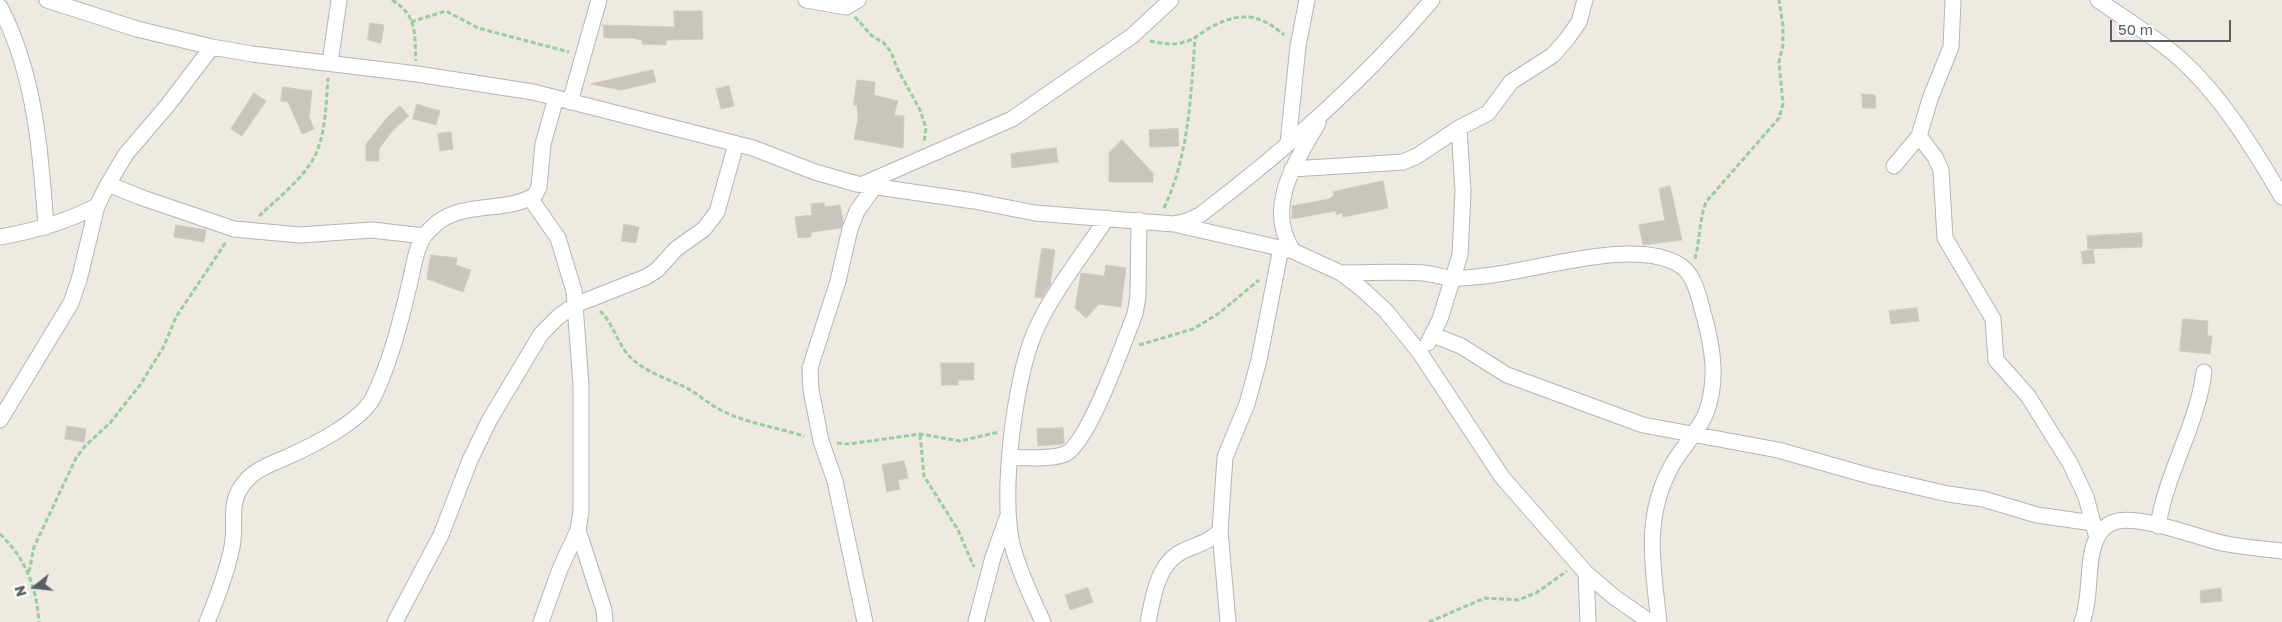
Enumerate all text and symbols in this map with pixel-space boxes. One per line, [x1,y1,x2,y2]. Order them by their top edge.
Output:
scale bar [2112,10,2233,42]
text: 50 m [2118,20,2153,38]
north arrow [10,562,60,612]
text: N [10,584,30,599]

